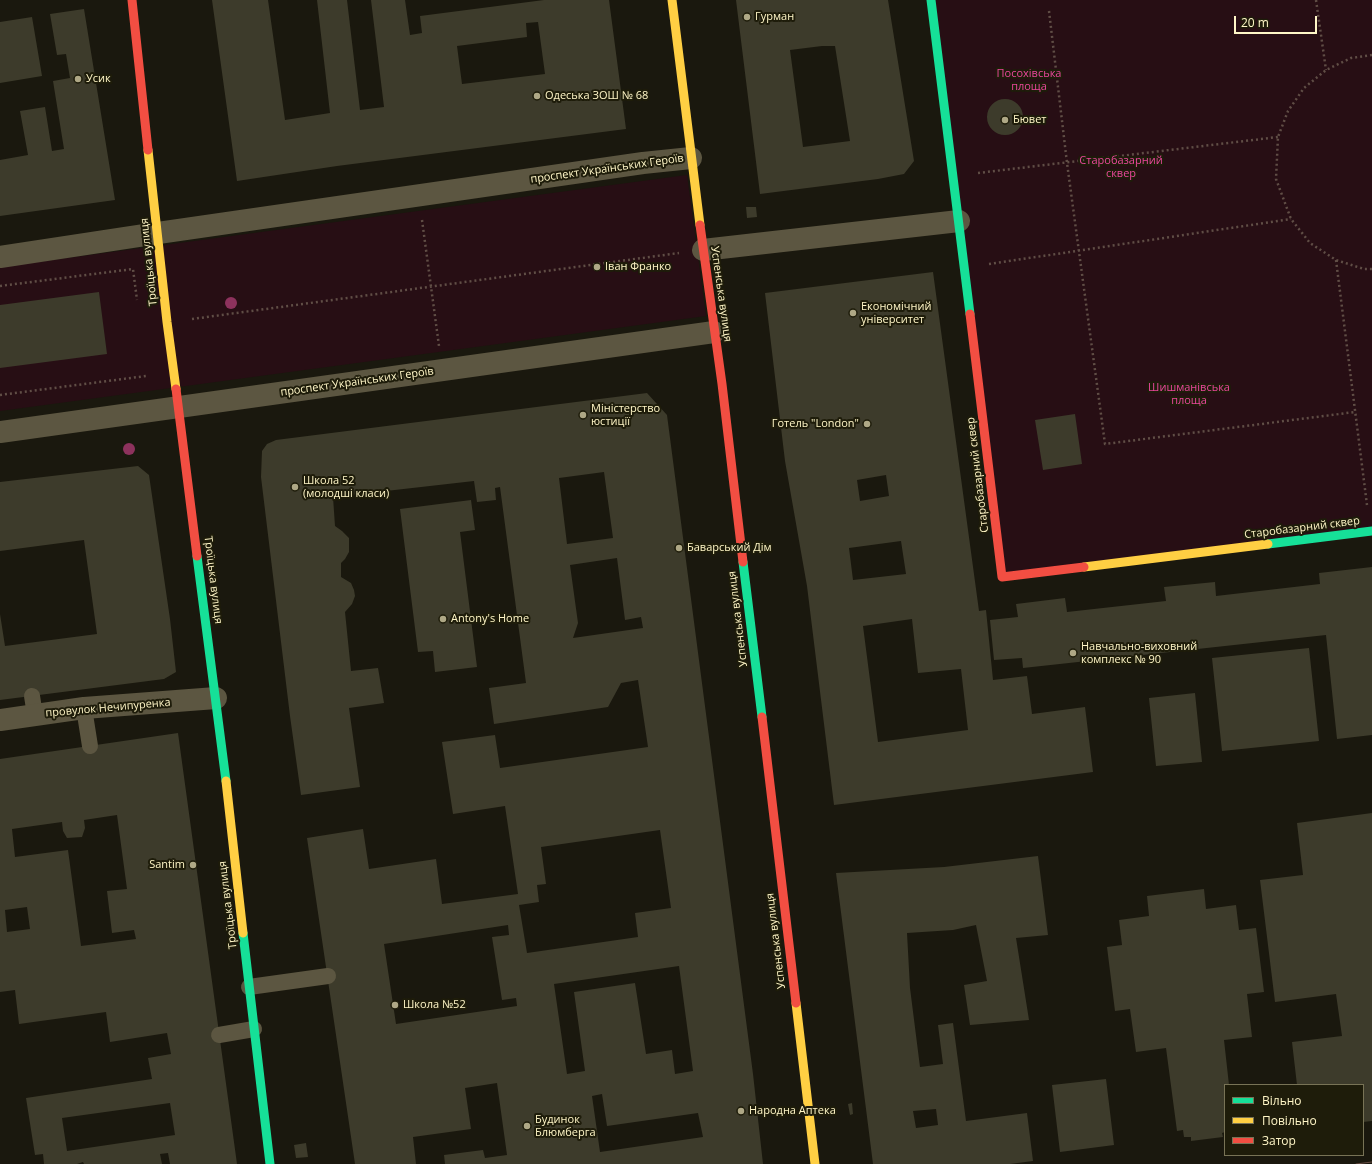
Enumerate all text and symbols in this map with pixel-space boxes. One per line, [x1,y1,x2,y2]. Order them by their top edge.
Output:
scale bar [1236,8,1319,34]
place label: Гурман [755,10,794,24]
marker: Гурман [742,12,752,22]
text: 20 m [1241,14,1269,31]
park label: Посохівська площа [997,67,1061,93]
place label: Усик [86,72,111,86]
marker: Усик [73,74,83,84]
place label: Одеська ЗОШ № 68 [545,89,648,103]
marker: Одеська ЗОШ № 68 [532,91,542,101]
place label: Бювет [1013,113,1047,127]
marker: Бювет [1000,115,1010,125]
street label: проспект Українських Героїв [530,152,684,186]
park label: Старобазарний сквер [1079,154,1163,180]
street label: Троїцька вулиця [138,217,160,307]
street label: Успенська вулиця [708,245,734,343]
place label: Іван Франко [605,260,671,274]
marker: Іван Франко [592,262,602,272]
place label: Економічний університет [861,300,931,326]
marker: Економічний університет [848,308,858,318]
street label: проспект Українських Героїв [280,365,434,399]
park label: Шишманівська площа [1148,381,1230,407]
place label: Міністерство юстиції [591,402,660,428]
marker: Міністерство юстиції [578,410,588,420]
street label: Старобазарний сквер [964,416,992,534]
place label: Готель "London" [772,417,859,431]
marker: Готель "London" [862,419,872,429]
place label: Школа 52 (молодші класи) [303,474,389,500]
marker: Школа 52 (молодші класи) [290,482,300,492]
street label: Старобазарний сквер [1243,514,1361,542]
street label: Троїцька вулиця [201,535,225,625]
place label: Баварський Дім [687,541,772,555]
marker: Баварський Дім [674,543,684,553]
street label: Успенська вулиця [726,570,750,668]
place label: Antony's Home [451,612,529,626]
marker: Antony's Home [438,614,448,624]
place label: Навчально-виховний комплекс № 90 [1081,640,1197,666]
marker: Навчально-виховний комплекс № 90 [1068,648,1078,658]
street label: провулок Нечипуренка [45,696,171,720]
place label: Santim [149,858,185,872]
marker: Santim [188,860,198,870]
street label: Троїцька вулиця [216,860,240,950]
street label: Успенська вулиця [764,892,788,990]
place label: Школа №52 [403,998,466,1012]
marker: Школа №52 [390,1000,400,1010]
legend [1224,1084,1364,1156]
text: Вільно [1262,1092,1302,1109]
place label: Народна Аптека [749,1104,836,1118]
marker: Народна Аптека [736,1106,746,1116]
text: Повільно [1262,1112,1317,1129]
place label: Будинок Блюмберга [535,1113,596,1139]
marker: Будинок Блюмберга [522,1121,532,1131]
text: Затор [1262,1132,1296,1149]

